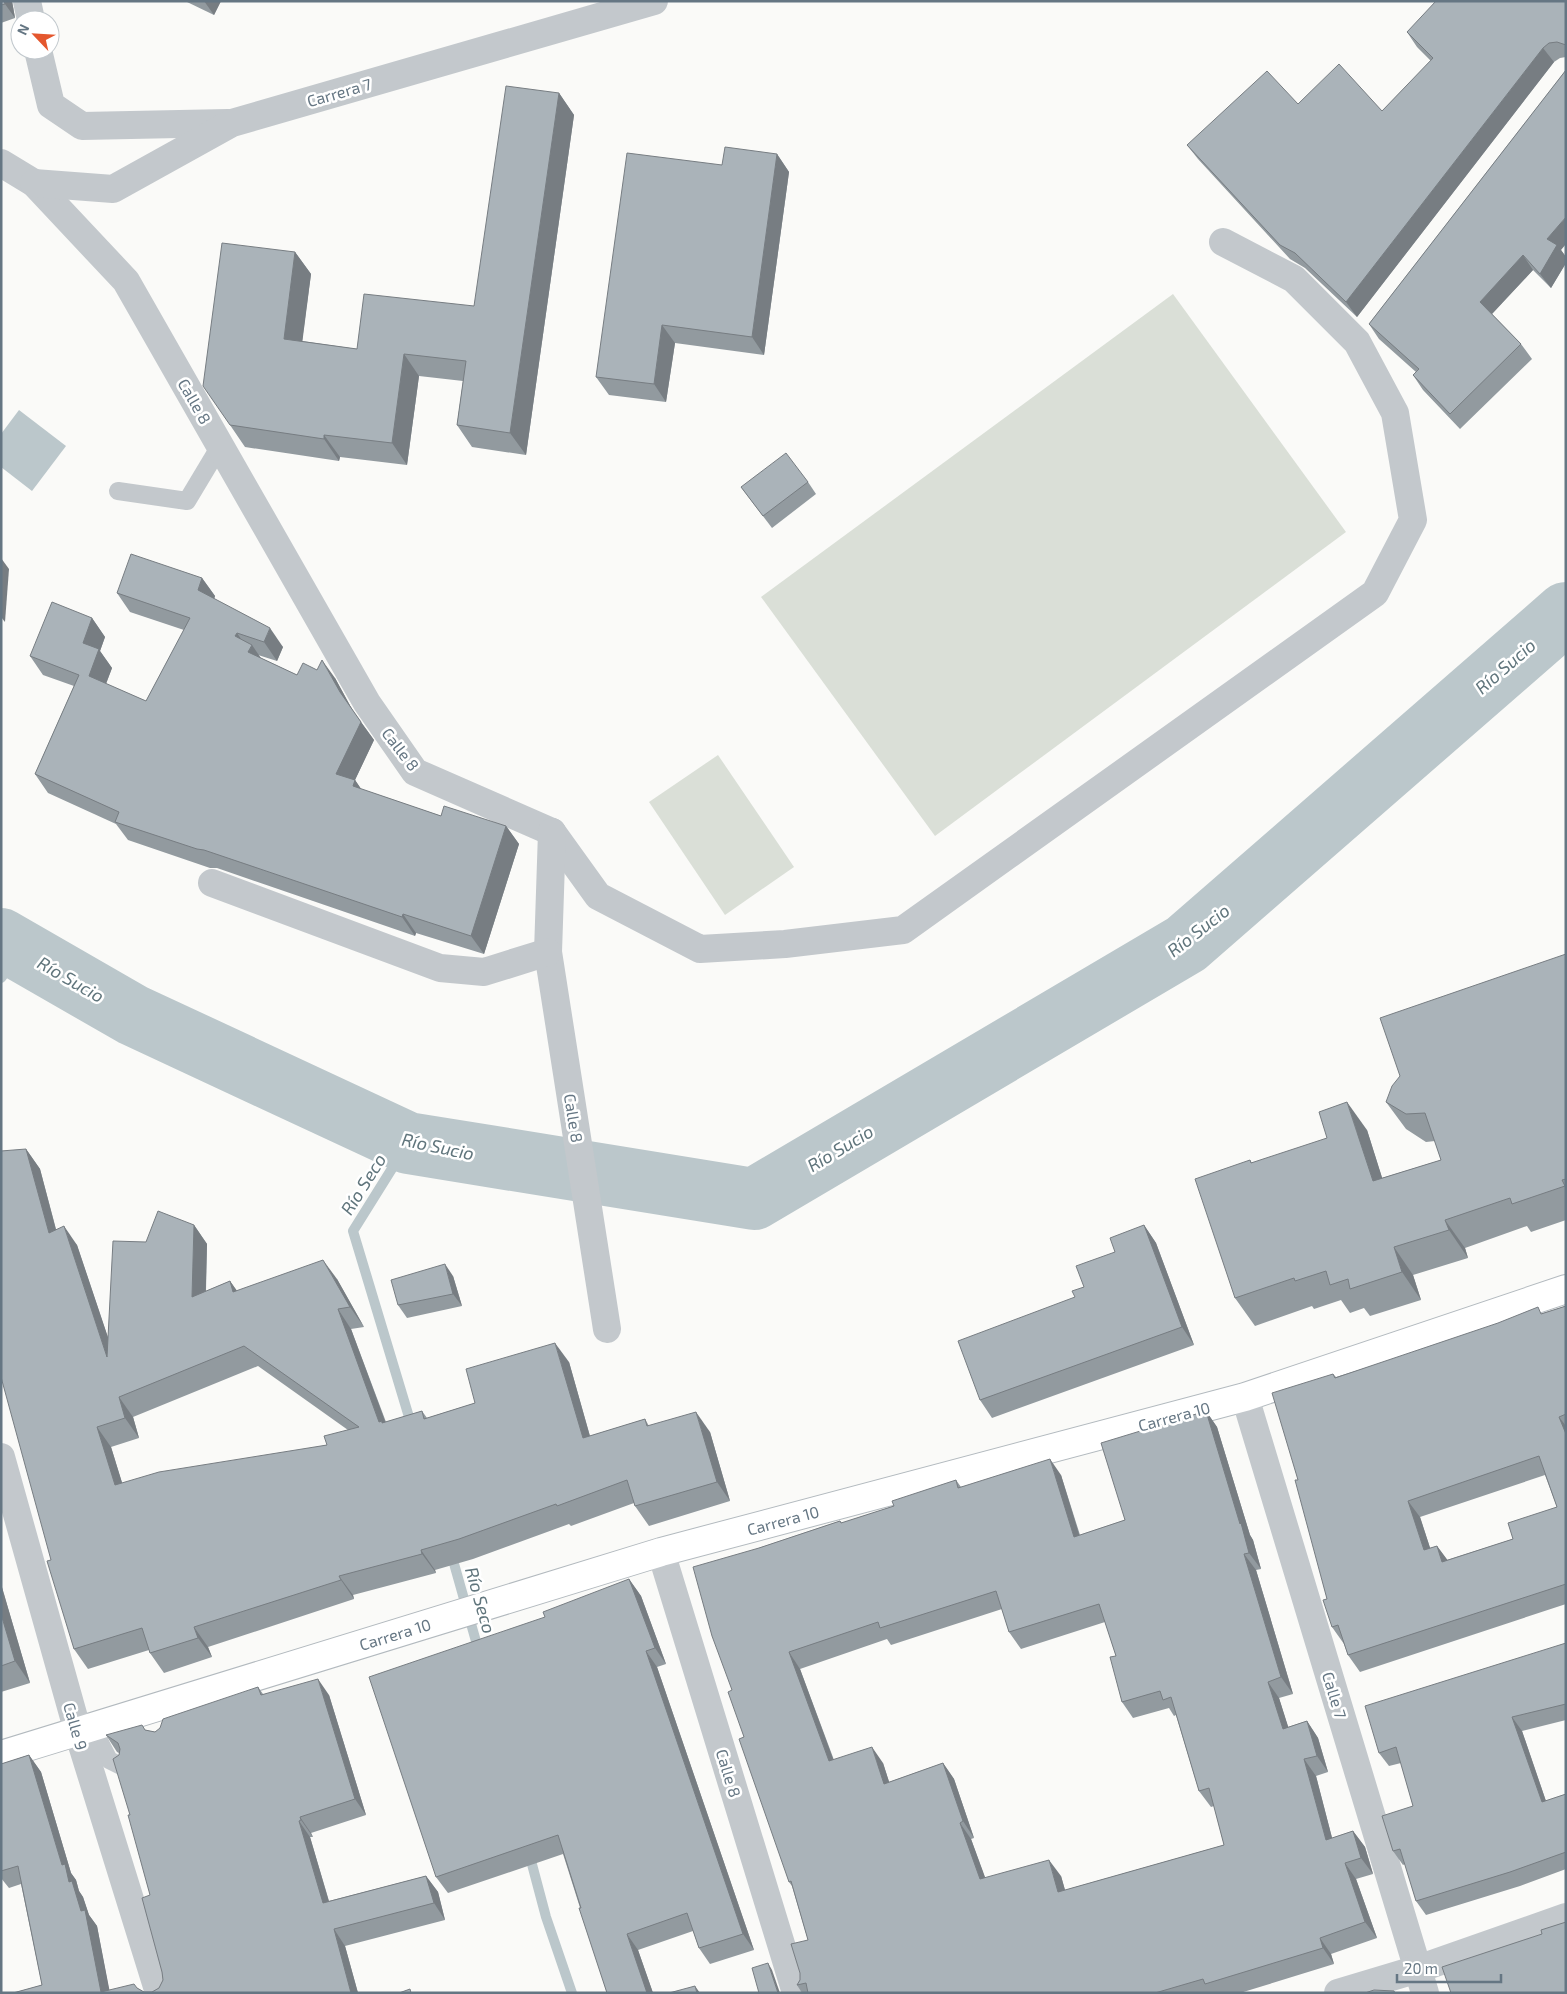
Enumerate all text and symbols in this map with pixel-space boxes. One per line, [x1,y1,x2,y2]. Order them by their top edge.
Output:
north arrow [10,10,60,60]
text: N [13,21,33,37]
street label: Carrera 7 [305,74,373,110]
street label: Calle 8 [174,375,216,427]
water label: Río Sucio [1470,634,1540,698]
street label: Calle 8 [378,724,424,774]
water label: Río Sucio [1162,899,1234,961]
water label: Río Sucio [34,951,108,1007]
street label: Calle 8 [561,1092,587,1144]
water label: Río Sucio [803,1120,877,1176]
water label: Río Sucio [400,1128,476,1164]
water label: Río Seco [336,1149,390,1219]
street label: Carrera 10 [1136,1397,1212,1435]
street label: Carrera 10 [745,1501,821,1539]
water label: Río Seco [461,1564,501,1636]
street label: Carrera 10 [357,1614,433,1654]
street label: Calle 7 [1319,1669,1351,1721]
street label: Calle 9 [60,1700,92,1752]
street label: Calle 8 [713,1747,745,1799]
scale bar [1397,1952,1501,1984]
text: 20 m [1404,1959,1438,1977]

